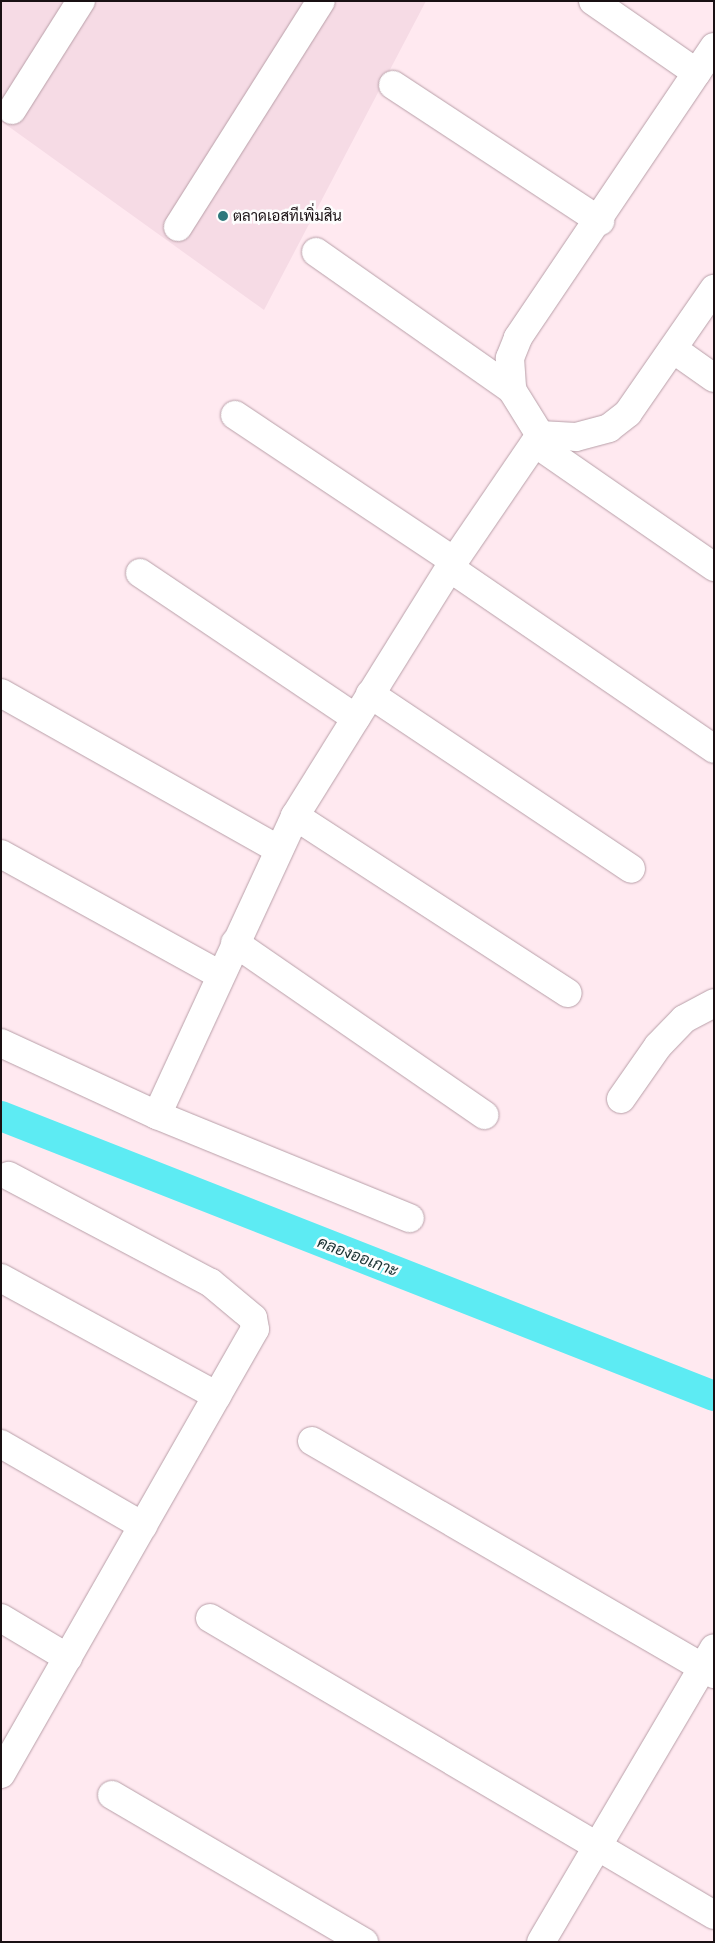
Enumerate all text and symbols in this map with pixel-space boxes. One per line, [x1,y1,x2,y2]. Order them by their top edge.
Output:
place label: ตลาดเอสทีเพิ่มสิน [233,207,342,225]
marker: ตลาดเอสทีเพิ่มสิน [217,210,229,222]
water label: คลองออเกาะ [315,1232,401,1280]

